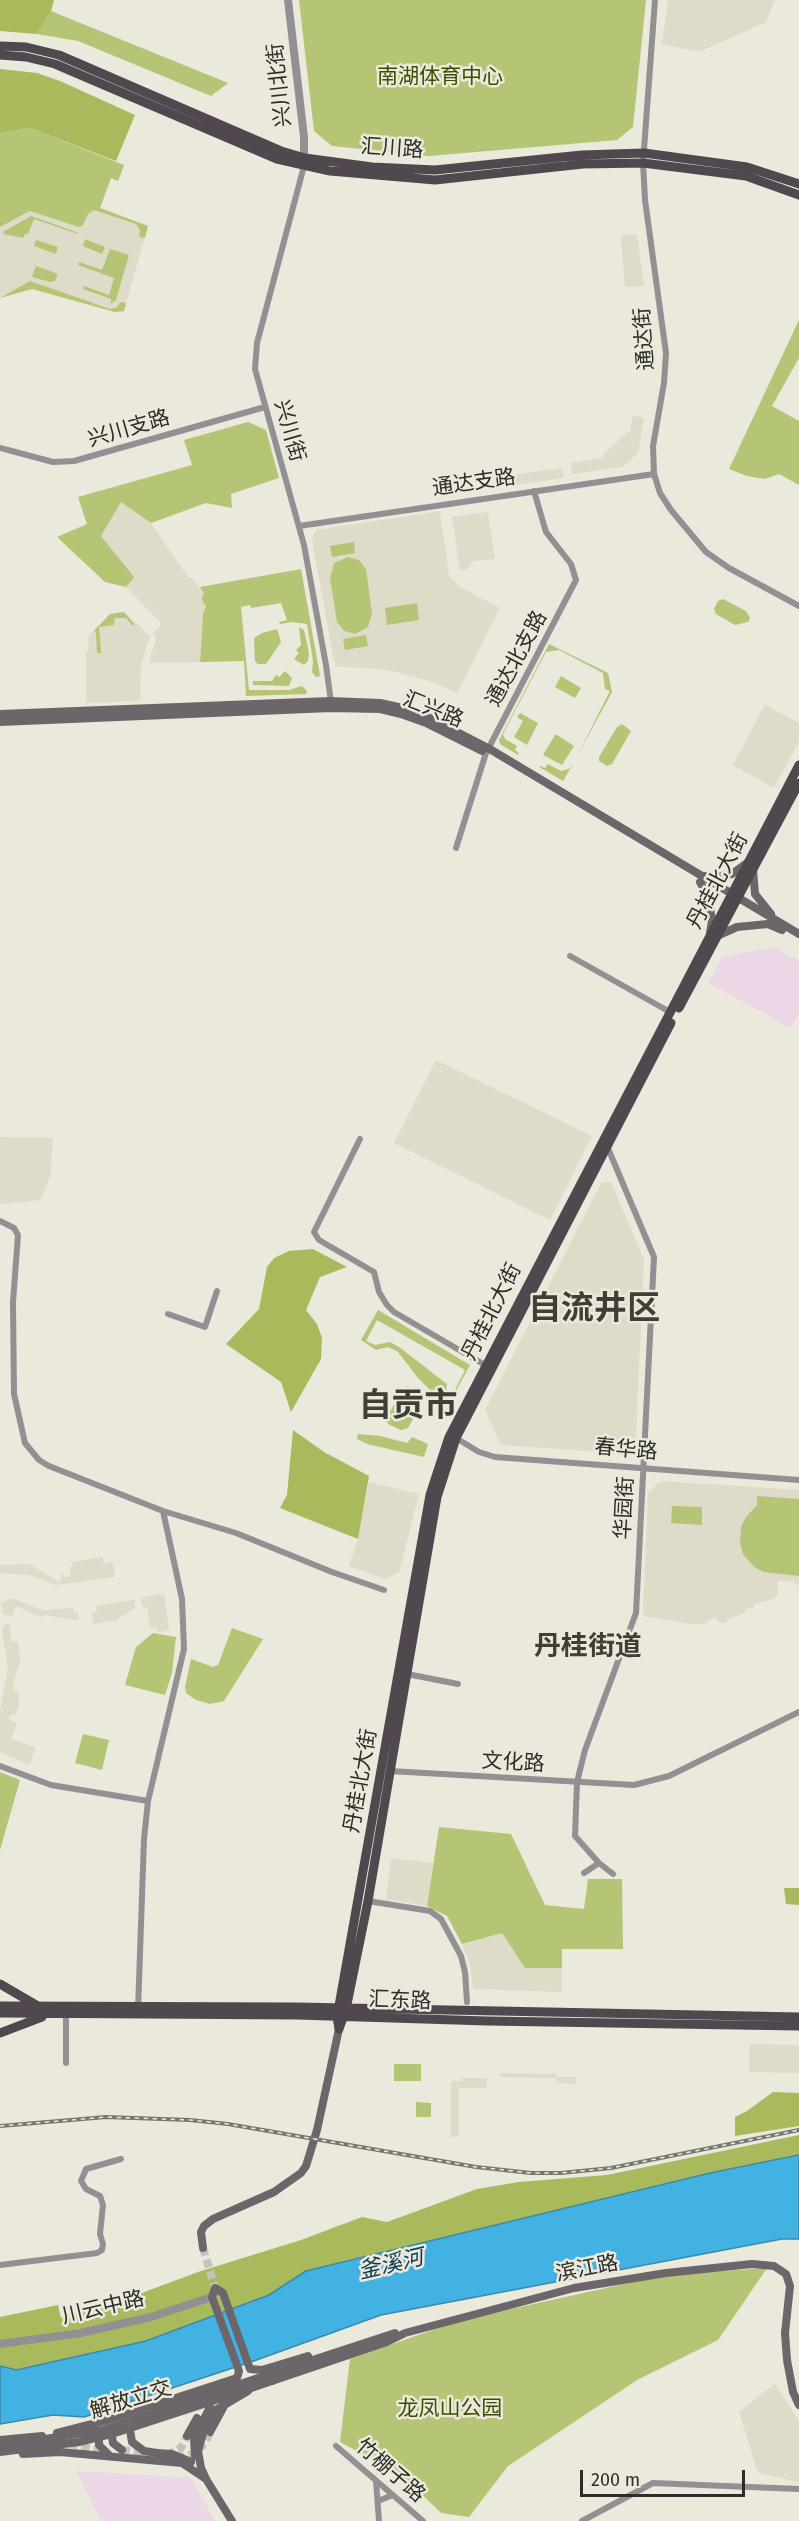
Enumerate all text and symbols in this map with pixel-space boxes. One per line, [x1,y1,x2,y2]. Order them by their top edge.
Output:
street label: 兴川北街 [263,42,297,128]
park label: 南湖体育中心 [377,64,503,90]
street label: 汇川路 [360,134,424,164]
street label: 通达街 [630,307,660,371]
street label: 兴川街 [268,397,310,465]
street label: 兴川支路 [85,405,173,453]
street label: 通达支路 [431,465,517,501]
street label: 通达北支路 [481,607,553,711]
street label: 汇兴路 [399,687,467,733]
street label: 丹桂北大街 [682,829,754,933]
street label: 丹桂北大街 [457,1260,527,1364]
district label: 自流井区 [528,1290,660,1330]
district label: 自贡市 [359,1387,457,1427]
street label: 春华路 [594,1435,658,1465]
street label: 华园街 [611,1476,639,1540]
district label: 丹桂街道 [534,1631,642,1663]
street label: 丹桂北大街 [339,1727,383,1835]
street label: 文化路 [481,1749,545,1777]
street label: 汇东路 [368,1987,432,2015]
water label: 釜溪河 [356,2245,426,2285]
street label: 滨江路 [554,2251,620,2287]
street label: 川云中路 [59,2286,147,2330]
street label: 解放立交 [87,2376,175,2424]
park label: 龙凤山公园 [398,2396,502,2422]
street label: 竹棚子路 [350,2434,430,2508]
scale bar [583,2458,748,2496]
text: 200 m [591,2469,640,2491]

